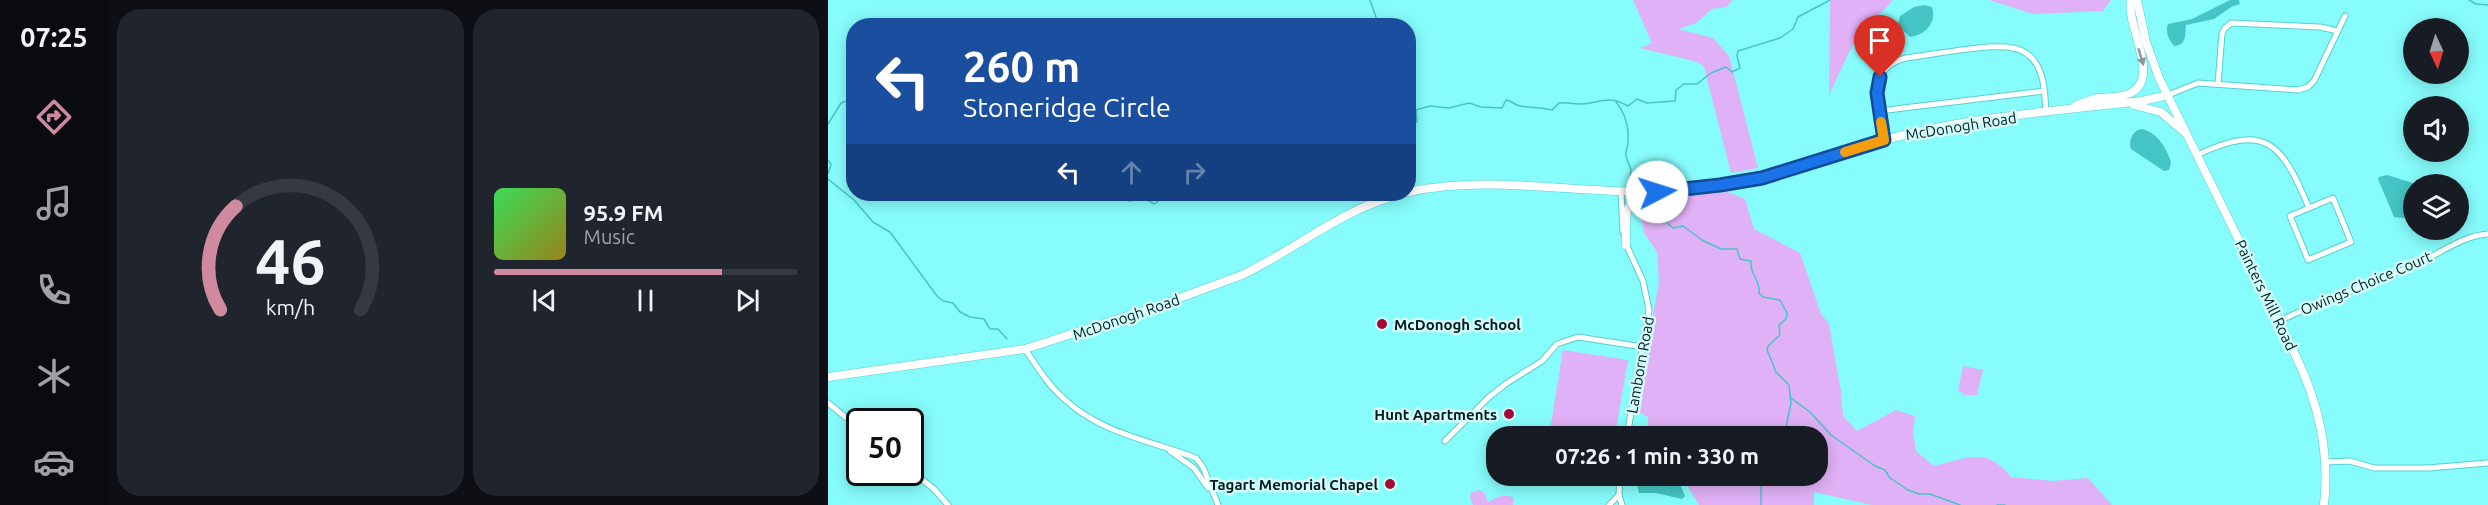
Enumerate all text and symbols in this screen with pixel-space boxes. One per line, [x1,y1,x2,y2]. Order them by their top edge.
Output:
pin [1854,15,1905,77]
north arrow [2403,18,2469,84]
map controls [2403,18,2469,240]
text: 07:25 [20,22,88,52]
icon: arrive [1863,24,1896,57]
icon: left [864,42,942,120]
text: 260 m [963,43,1080,90]
one-way arrow [2137,48,2146,66]
text: Stoneridge Circle [963,92,1171,122]
icon: directions [33,96,75,138]
button: sound [2403,96,2469,162]
street label: McDonogh Road [1904,109,2018,143]
icon: left [1052,156,1085,189]
icon: ahead [1115,156,1148,189]
icon: right [1178,156,1211,189]
position arrow [1625,160,1689,224]
button: layers [2403,174,2469,240]
icon: music [33,182,75,224]
text: 95.9 FM [584,200,663,225]
text: Music [584,225,635,248]
text: 46 [255,226,325,296]
street label: Painters Mill Road [2232,237,2300,353]
street label: Owings Choice Court [2298,248,2434,318]
icon: phone [33,269,75,311]
icon: previous [528,284,561,317]
icon: pause [629,284,662,317]
icon: next [731,284,764,317]
street label: McDonogh Road [1070,291,1182,343]
text: km/h [265,295,315,319]
street label: Lamborn Road [1623,315,1657,415]
place label: McDonogh School [1394,316,1521,333]
marker: McDonogh School [1375,317,1389,331]
icon: climate [33,355,75,397]
place label: Hunt Apartments [1374,406,1497,423]
marker: Hunt Apartments [1502,407,1516,421]
speed limit sign: 50 [846,408,924,486]
icon: car [33,441,75,483]
text: 07:26 · 1 min · 330 m [1555,443,1759,468]
place label: Tagart Memorial Chapel [1209,476,1378,493]
marker: Tagart Memorial Chapel [1383,477,1397,491]

